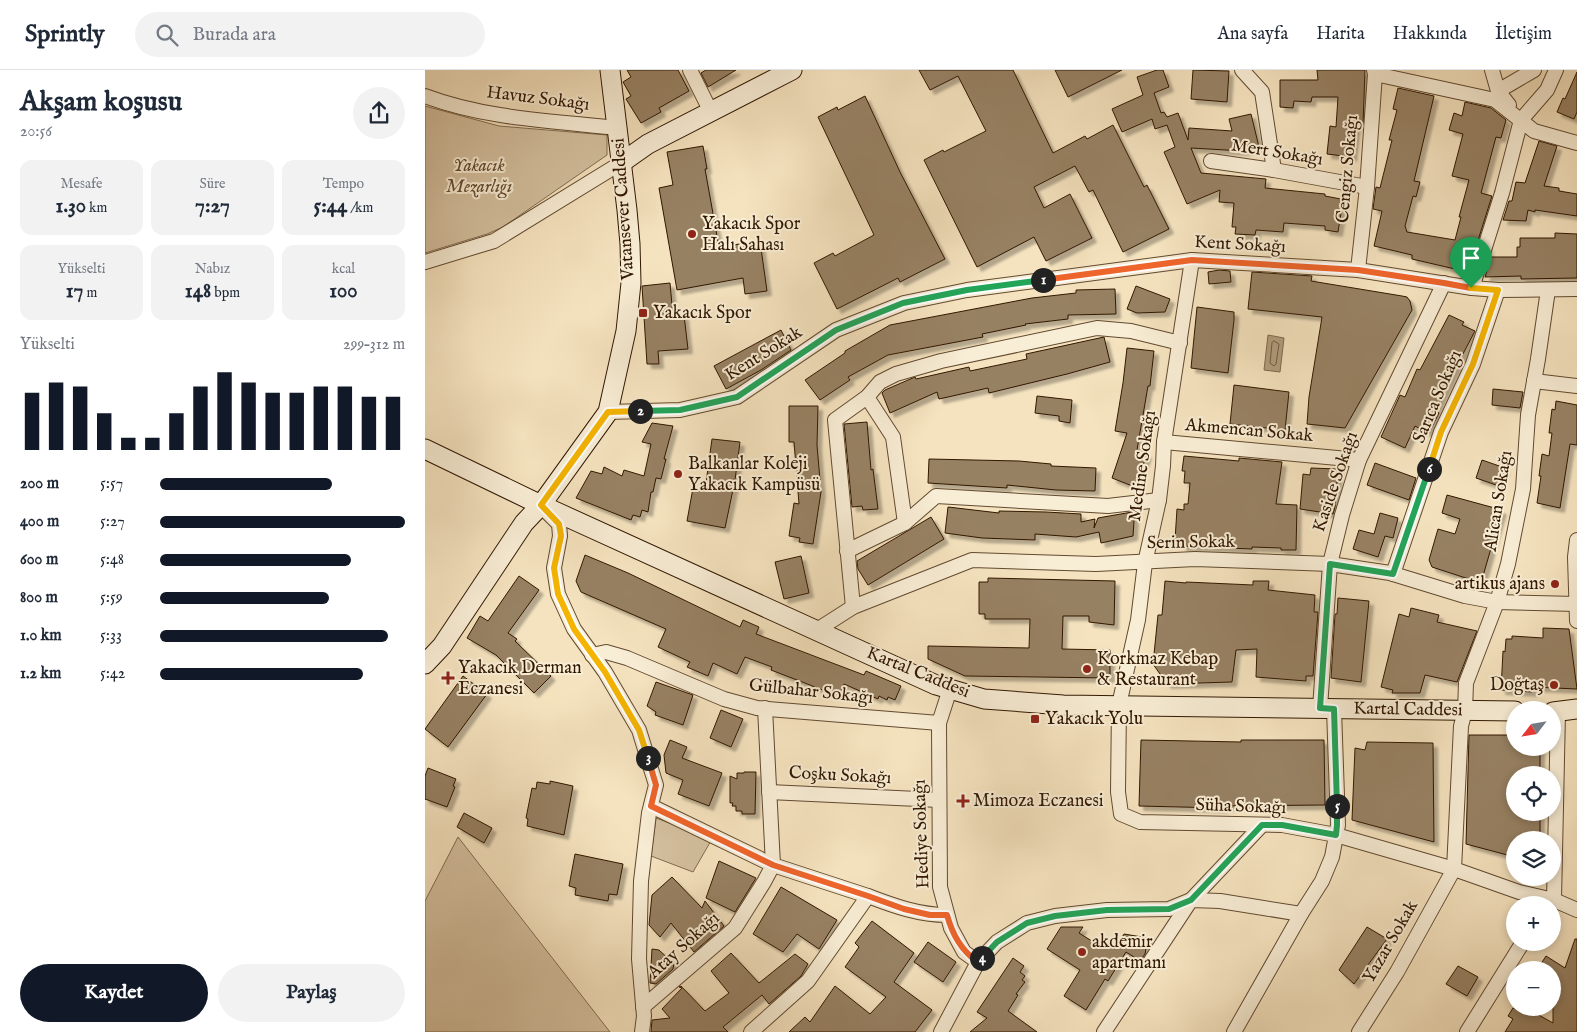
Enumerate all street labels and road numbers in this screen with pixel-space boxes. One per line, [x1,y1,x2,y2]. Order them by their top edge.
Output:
street label: Havuz Sokağı [485,81,591,117]
street label: Cengiz Sokağı [1332,114,1364,224]
street label: Mert Sokağı [1229,134,1325,172]
street label: Vatansever Caddesi [608,137,641,282]
street label: Kent Sokağı [1194,231,1287,259]
street label: Kent Sokak [721,321,807,387]
street label: Sarıca Sokağı [1408,347,1468,447]
street label: Medine Sokağı [1124,409,1162,523]
street label: Akmencan Sokak [1183,414,1314,448]
street label: Kaside Sokağı [1308,429,1364,535]
street label: Alican Sokağı [1480,449,1518,554]
street label: Serin Sokak [1147,531,1236,555]
street label: Kartal Caddesi [863,642,973,704]
street label: Gülbahar Sokağı [748,674,874,710]
street label: Kartal Caddesi [1353,698,1463,722]
street label: Coşku Sokağı [788,762,892,790]
street label: Hediye Sokağı [909,779,935,889]
street label: Süha Sokağı [1195,794,1287,820]
street label: Yazar Sokak [1358,896,1424,988]
street label: Atay Sokağı [642,907,725,985]

